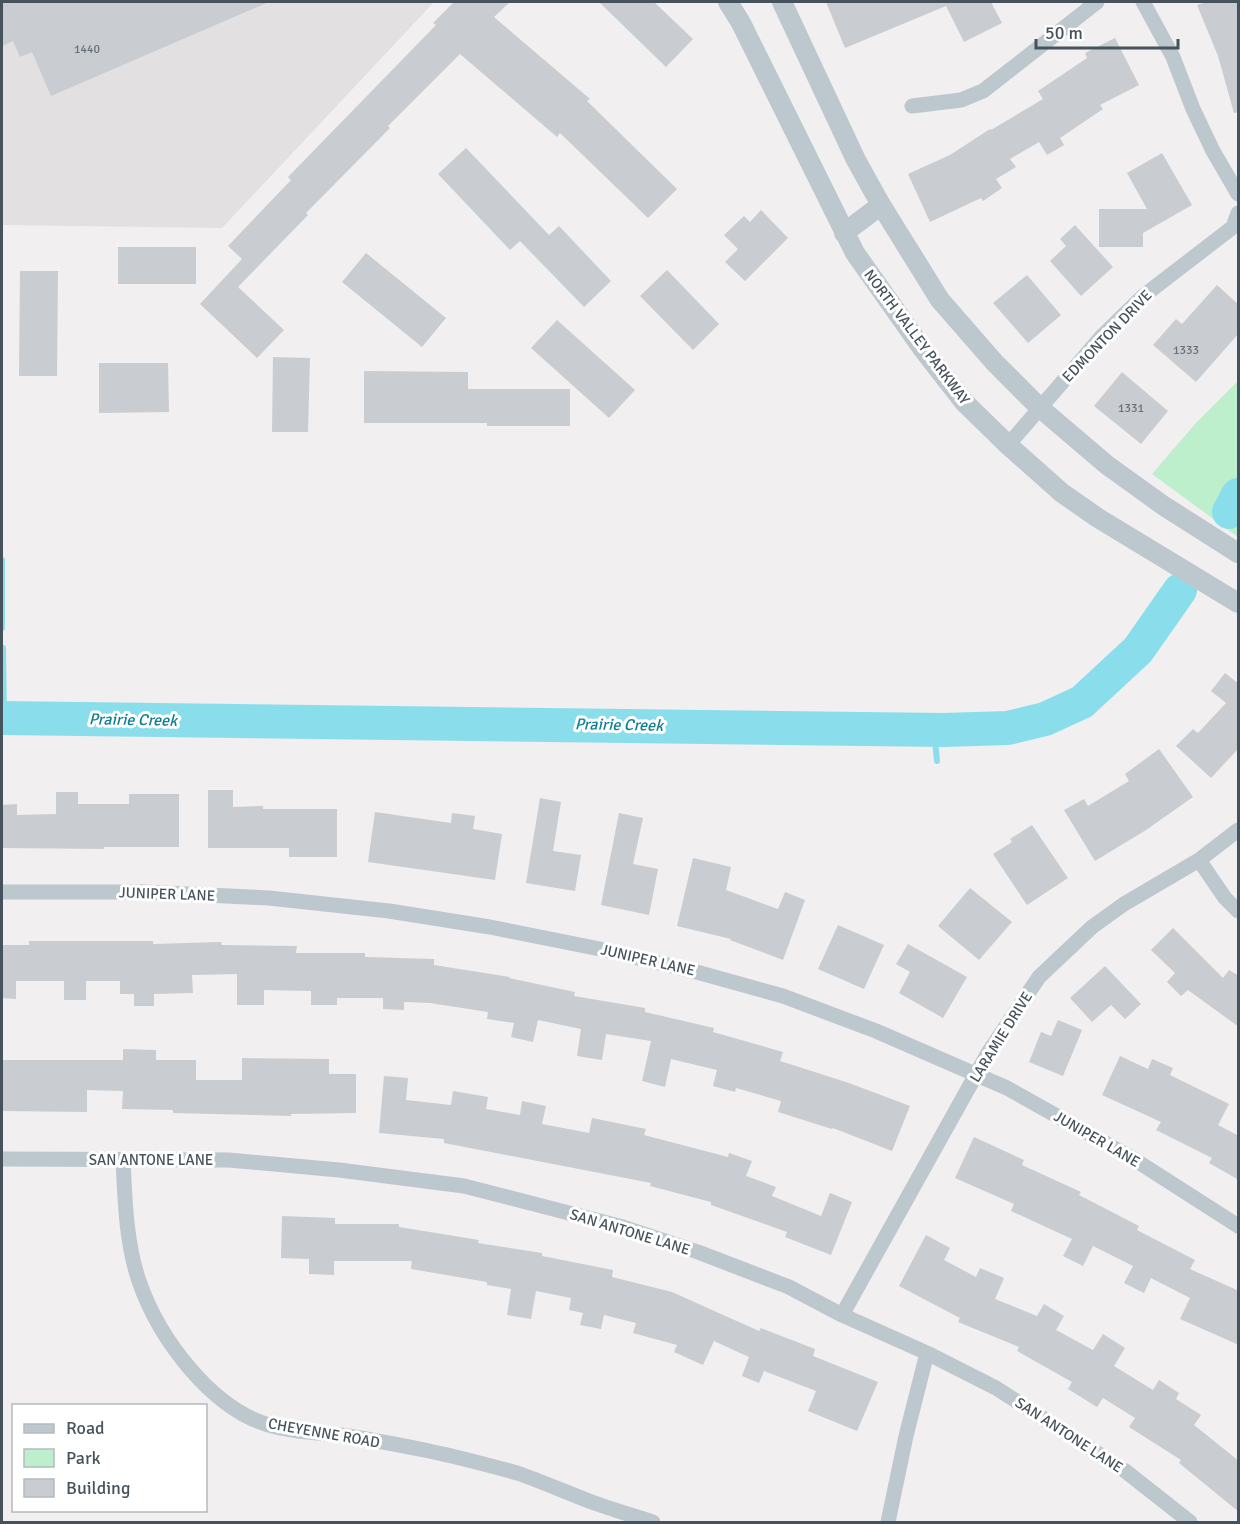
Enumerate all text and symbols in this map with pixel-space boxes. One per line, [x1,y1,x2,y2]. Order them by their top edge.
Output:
scale bar [1036,12,1178,50]
text: 50 m [1045,22,1083,44]
house number: 1440 [74,42,100,57]
street label: NORTH VALLEY PARKWAY [860,266,974,408]
street label: EDMONTON DRIVE [1059,286,1155,386]
house number: 1333 [1173,343,1199,358]
house number: 1331 [1118,401,1144,416]
water label: Prairie Creek [89,709,179,731]
water label: Prairie Creek [575,714,665,736]
street label: JUNIPER LANE [119,883,215,905]
street label: JUNIPER LANE [599,940,697,980]
street label: LARAMIE DRIVE [966,988,1036,1086]
street label: JUNIPER LANE [1051,1107,1143,1171]
street label: SAN ANTONE LANE [89,1151,213,1169]
street label: SAN ANTONE LANE [568,1205,692,1259]
street label: SAN ANTONE LANE [1012,1393,1126,1477]
legend [12,1404,207,1512]
street label: CHEYENNE ROAD [267,1414,381,1452]
text: Road [66,1417,105,1439]
text: Park [66,1447,101,1469]
text: Building [66,1477,130,1499]

